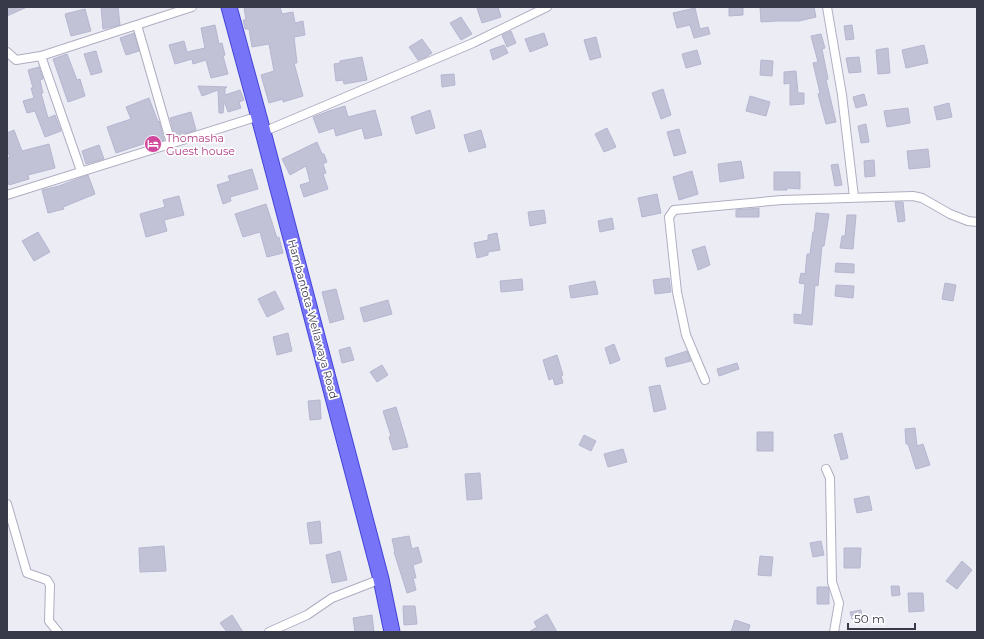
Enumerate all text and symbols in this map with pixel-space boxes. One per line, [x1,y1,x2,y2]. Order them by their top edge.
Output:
place label: Thomasha Guest house [166,131,235,158]
hotel icon: Thomasha Guest house [143,134,163,154]
street label: Hambantota-Wellawaya Road [285,238,341,400]
scale bar [848,605,915,631]
text: 50 m [854,611,885,626]

